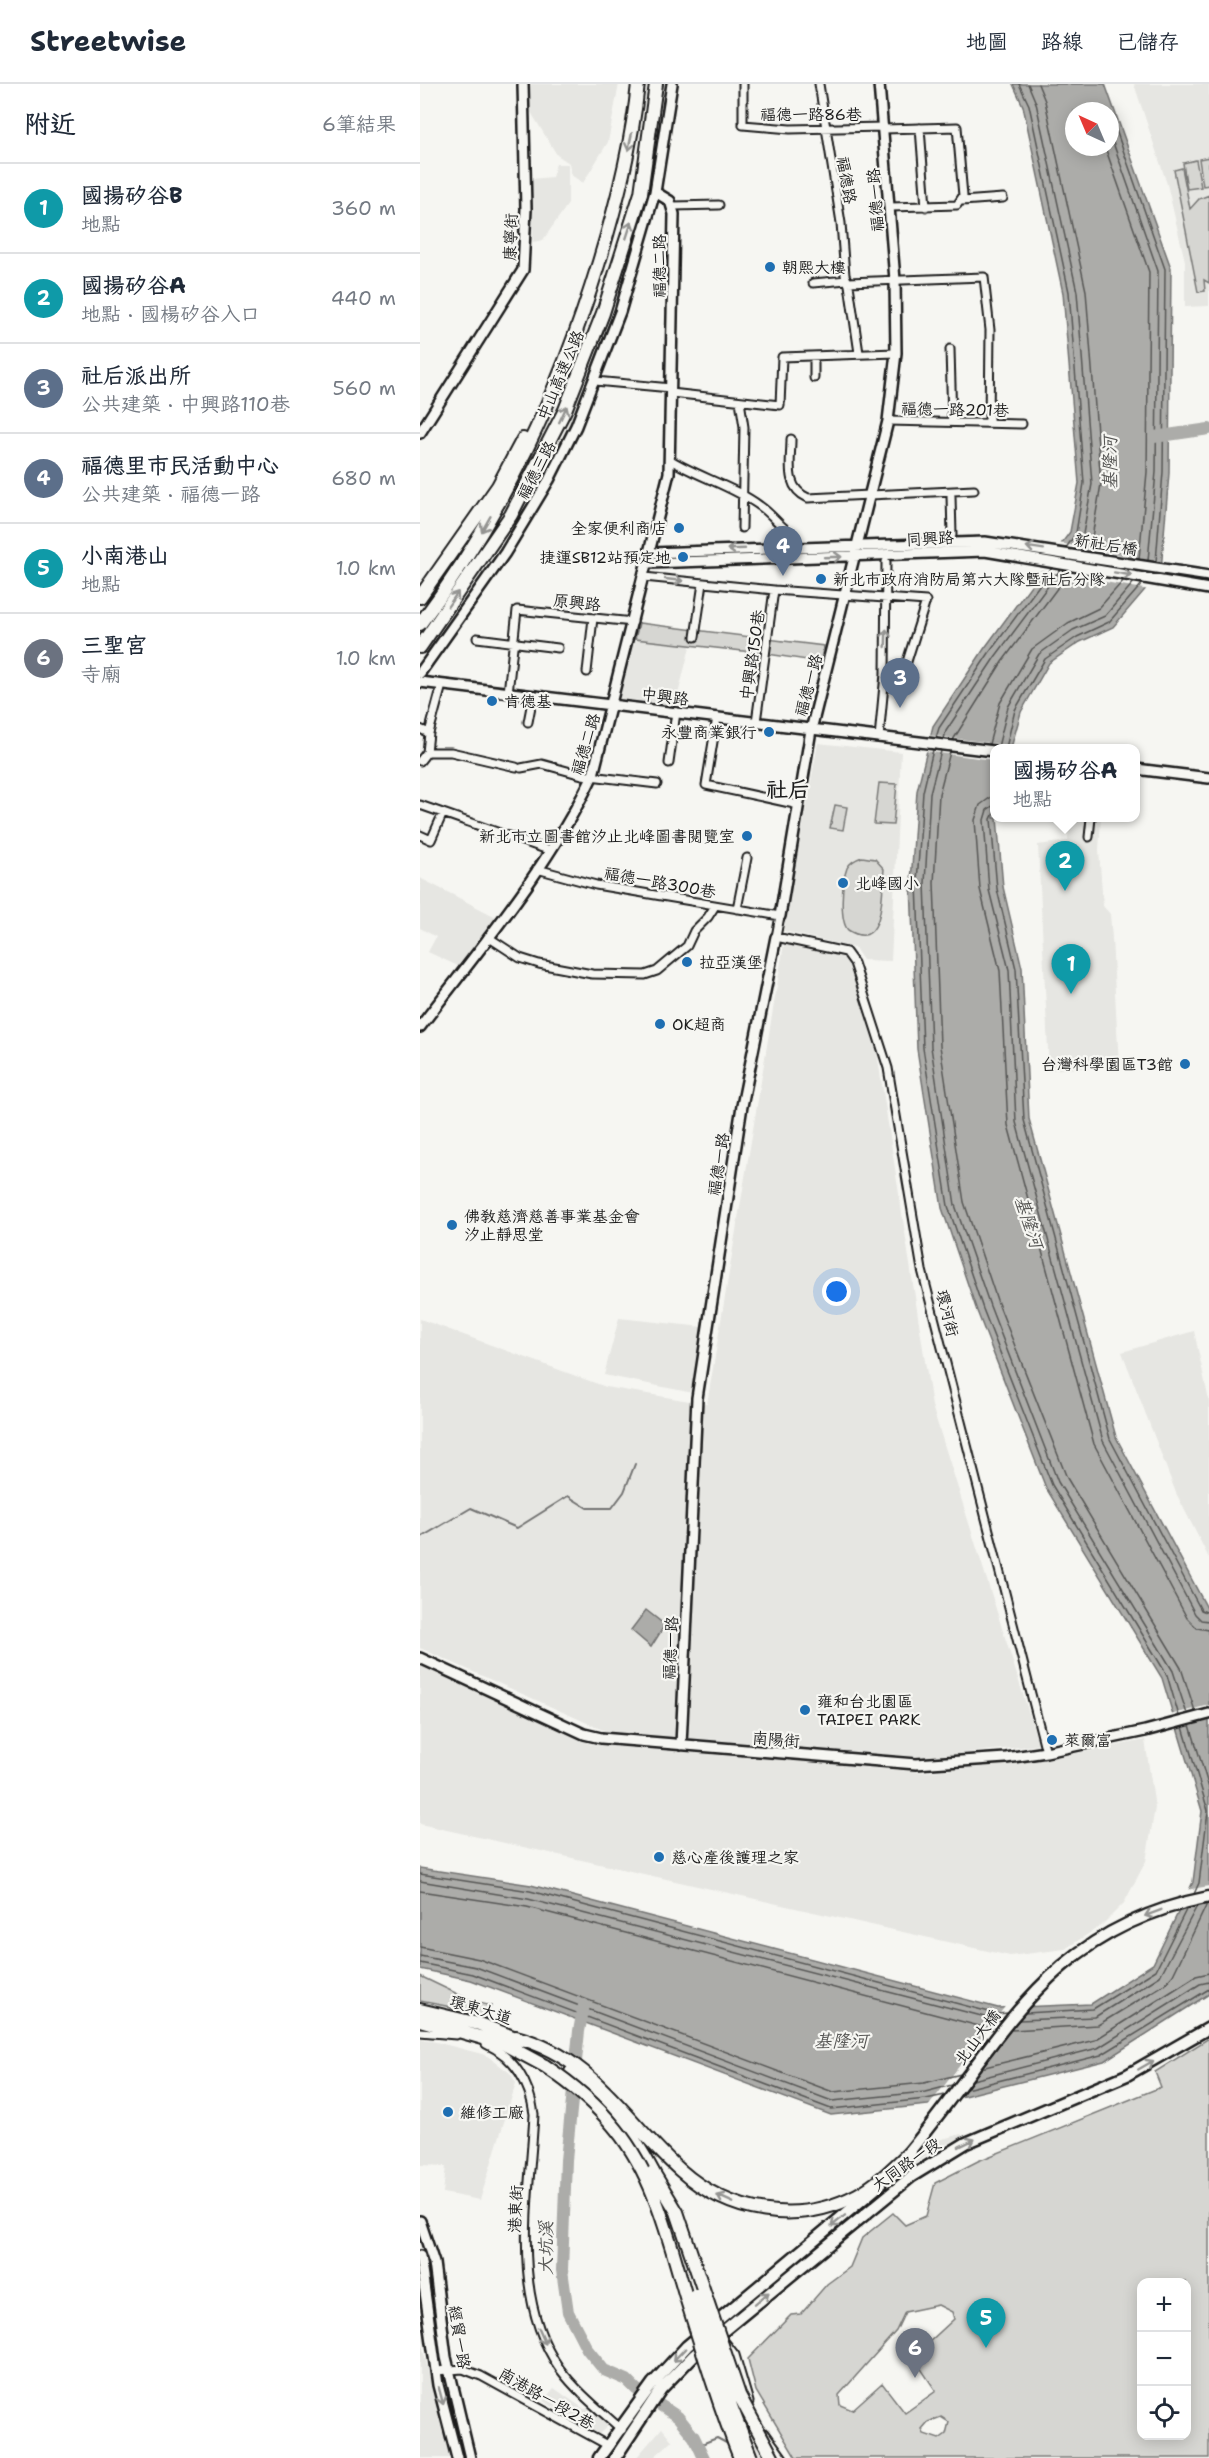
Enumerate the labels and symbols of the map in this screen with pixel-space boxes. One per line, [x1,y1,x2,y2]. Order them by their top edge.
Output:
north arrow [1065,102,1119,156]
street label: 福德一路86巷 [760,104,862,125]
one-way arrow [624,132,635,151]
street label: 福德路 [832,155,861,206]
street label: 福德一路 [863,167,888,233]
street label: 康寧街 [499,213,522,261]
one-way arrow [624,221,635,240]
street label: 福德二路 [649,234,670,298]
place label: 朝熙大樓 [782,257,846,278]
marker: 朝熙大樓 [763,260,777,274]
street label: 中山高速公路 [532,327,589,423]
street label: 福德一路201巷 [901,398,1009,421]
one-way arrow [557,405,569,423]
water label: 基隆河 [1098,433,1122,490]
street label: 福德三路 [512,437,561,503]
one-way arrow [480,515,492,532]
place label: 全家便利商店 [571,518,667,539]
marker: 全家便利商店 [672,521,686,535]
pin: 4 [764,526,802,576]
street label: 同興路 [906,527,955,550]
street label: 新社后橋 [1073,529,1139,560]
one-way arrow [1025,542,1045,553]
one-way arrow [727,544,747,555]
place label: 捷運SB12站預定地 [540,547,671,568]
marker: 捷運SB12站預定地 [676,550,690,564]
one-way arrow [823,551,843,562]
place label: 新北市政府消防局第六大隊暨社后分隊 [833,569,1105,590]
one-way arrow [1112,569,1132,580]
marker: 新北市政府消防局第六大隊暨社后分隊 [814,572,828,586]
one-way arrow [663,575,683,586]
street label: 原興路 [552,590,602,615]
one-way arrow [447,592,459,608]
street label: 中興路150巷 [736,608,769,702]
one-way arrow [881,629,892,649]
street label: 福德一路 [790,651,827,719]
pin: 3 [880,658,920,708]
street label: 中興路 [640,683,690,710]
place label: 肯德基 [504,691,552,712]
marker: 肯德基 [485,694,499,708]
street label: 福德二路 [566,710,605,778]
place label: 永豐商業銀行 [661,722,757,743]
marker: 永豐商業銀行 [762,725,776,739]
district label: 社后 [766,775,810,804]
place label: 新北市立圖書館汐止北峰圖書閱覽室 [479,826,735,847]
marker: 新北市立圖書館汐止北峰圖書閱覽室 [740,829,754,843]
pin: 2 [1046,842,1084,891]
street label: 福德一路300巷 [602,862,717,903]
place label: 北峰國小 [855,873,919,894]
marker: 北峰國小 [836,876,850,890]
pin: 1 [1052,944,1090,994]
place label: 拉亞漢堡 [699,952,763,973]
marker: 拉亞漢堡 [680,955,694,969]
place label: OK超商 [672,1014,726,1035]
marker: OK超商 [653,1017,667,1031]
place label: 台灣科學園區T3館 [1041,1054,1173,1075]
marker: 台灣科學園區T3館 [1178,1057,1192,1071]
street label: 福德一路 [703,1131,734,1197]
water label: 基隆河 [1009,1193,1050,1254]
place label: 佛教慈濟慈善事業基金會 汐止靜思堂 [464,1206,640,1245]
marker: 佛教慈濟慈善事業基金會 汐止靜思堂 [445,1218,459,1232]
your location [822,1277,851,1306]
street label: 環河街 [932,1287,964,1339]
street label: 福德一路 [658,1616,683,1681]
place label: 雍和台北園區 TAIPEI PARK [817,1691,921,1730]
marker: 雍和台北園區 TAIPEI PARK [798,1703,812,1717]
street label: 南陽街 [751,1727,801,1752]
place label: 萊爾富 [1064,1730,1112,1751]
marker: 萊爾富 [1045,1733,1059,1747]
place label: 慈心產後護理之家 [671,1847,799,1868]
marker: 慈心產後護理之家 [652,1850,666,1864]
one-way arrow [1144,1908,1162,1919]
street label: 環東大道 [447,1990,515,2029]
street label: 北山大橋 [950,2005,1005,2069]
water label: 基隆河 [814,2029,871,2053]
one-way arrow [1137,2059,1154,2071]
place label: 維修工廠 [460,2102,524,2123]
marker: 維修工廠 [441,2105,455,2119]
street label: 大同路一段 [867,2133,945,2196]
one-way arrow [958,2136,976,2148]
street label: 港東街 [504,2185,527,2234]
one-way arrow [717,2193,735,2204]
one-way arrow [831,2214,846,2228]
water label: 大坑溪 [534,2220,558,2275]
one-way arrow [753,2291,769,2304]
pin: 5 [966,2298,1006,2348]
street label: 經貿一路 [444,2304,475,2370]
one-way arrow [537,2327,548,2345]
pin: 6 [896,2328,934,2378]
one-way arrow [672,2347,686,2362]
street label: 南港路一段2巷 [495,2363,598,2434]
one-way arrow [436,2386,448,2405]

